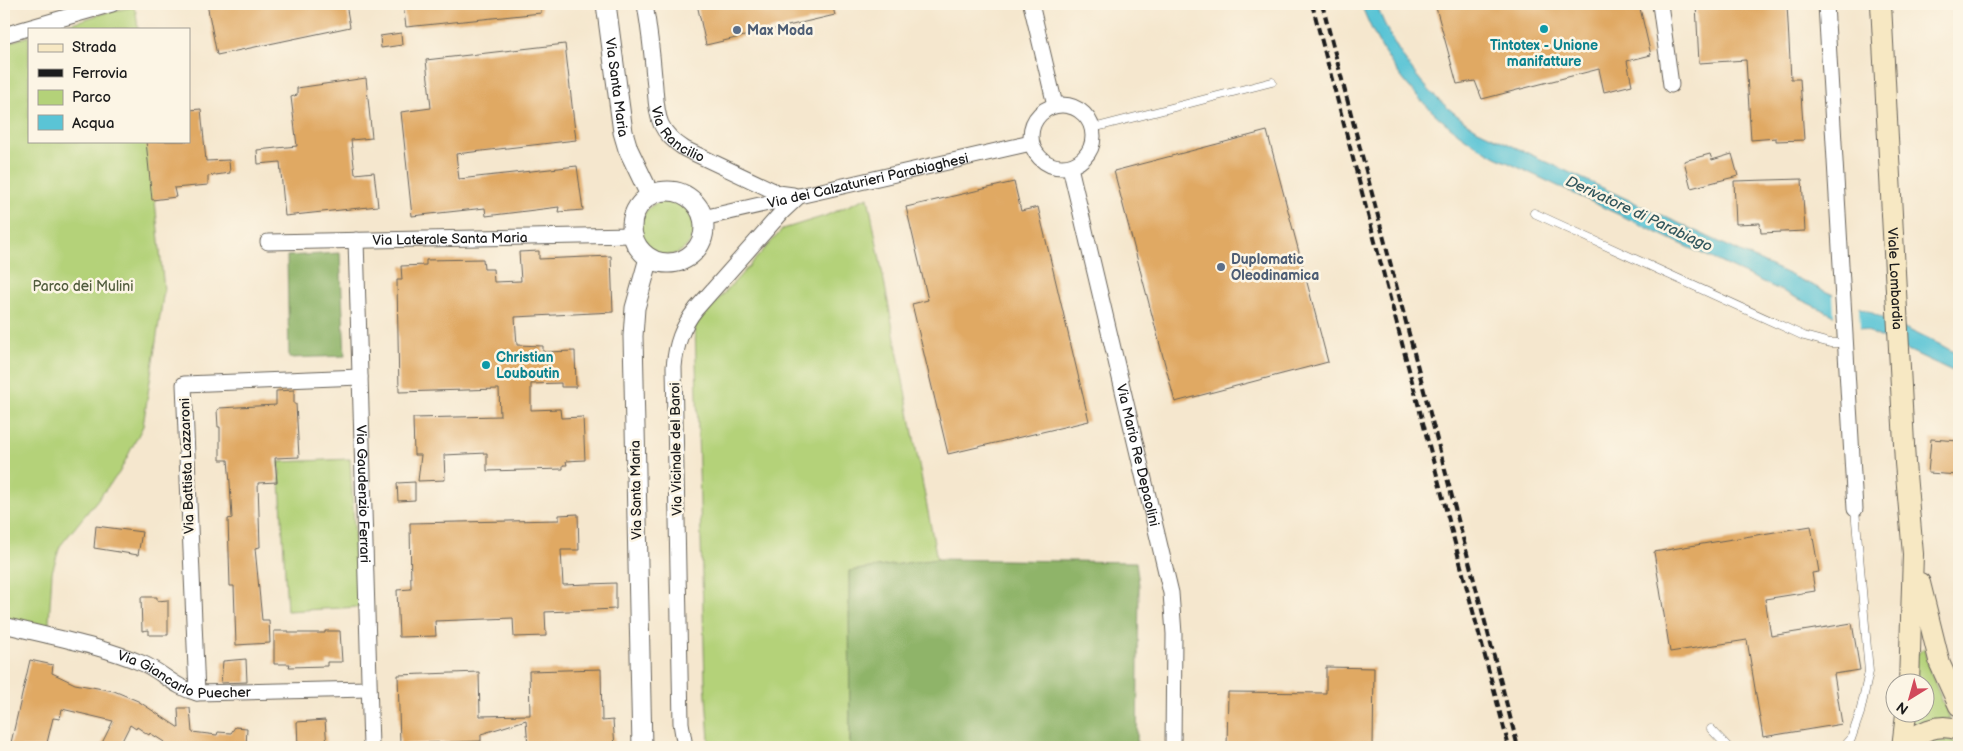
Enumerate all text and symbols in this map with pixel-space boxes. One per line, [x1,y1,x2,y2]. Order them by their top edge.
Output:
place label: Max Moda [747,22,813,39]
marker: Tintotex - Unione manifatture [1538,23,1550,35]
marker: Max Moda [731,24,743,36]
legend [28,28,190,142]
street label: Via Santa Maria [602,37,632,139]
place label: Tintotex - Unione manifatture [1490,37,1598,70]
text: Strada [72,38,116,57]
text: Ferrovia [72,64,128,83]
text: Parco [72,88,111,107]
street label: Via Rancilio [648,105,708,166]
text: Acqua [72,114,114,133]
street label: Via dei Calzaturieri Parabiaghesi [766,149,970,212]
water label: Derivatore di Parabiago [1563,172,1715,256]
street label: Viale Lombardia [1884,227,1907,330]
street label: Via Laterale Santa Maria [372,229,528,248]
place label: Duplomatic Oleodinamica [1231,251,1319,284]
marker: Duplomatic Oleodinamica [1215,261,1227,273]
park label: Parco dei Mulini [33,278,133,295]
place label: Christian Louboutin [496,349,560,382]
marker: Christian Louboutin [480,359,492,371]
street label: Via Vicinale del Baroi [666,382,686,516]
street label: Via Mario Re Depaolini [1113,382,1163,528]
street label: Via Battista Lazzaroni [176,398,198,534]
street label: Via Gaudenzio Ferrari [353,425,374,563]
street label: Via Santa Maria [627,440,645,540]
street label: Via Giancarlo Puecher [115,646,252,701]
north arrow [1886,674,1936,724]
text: N [1893,698,1912,718]

